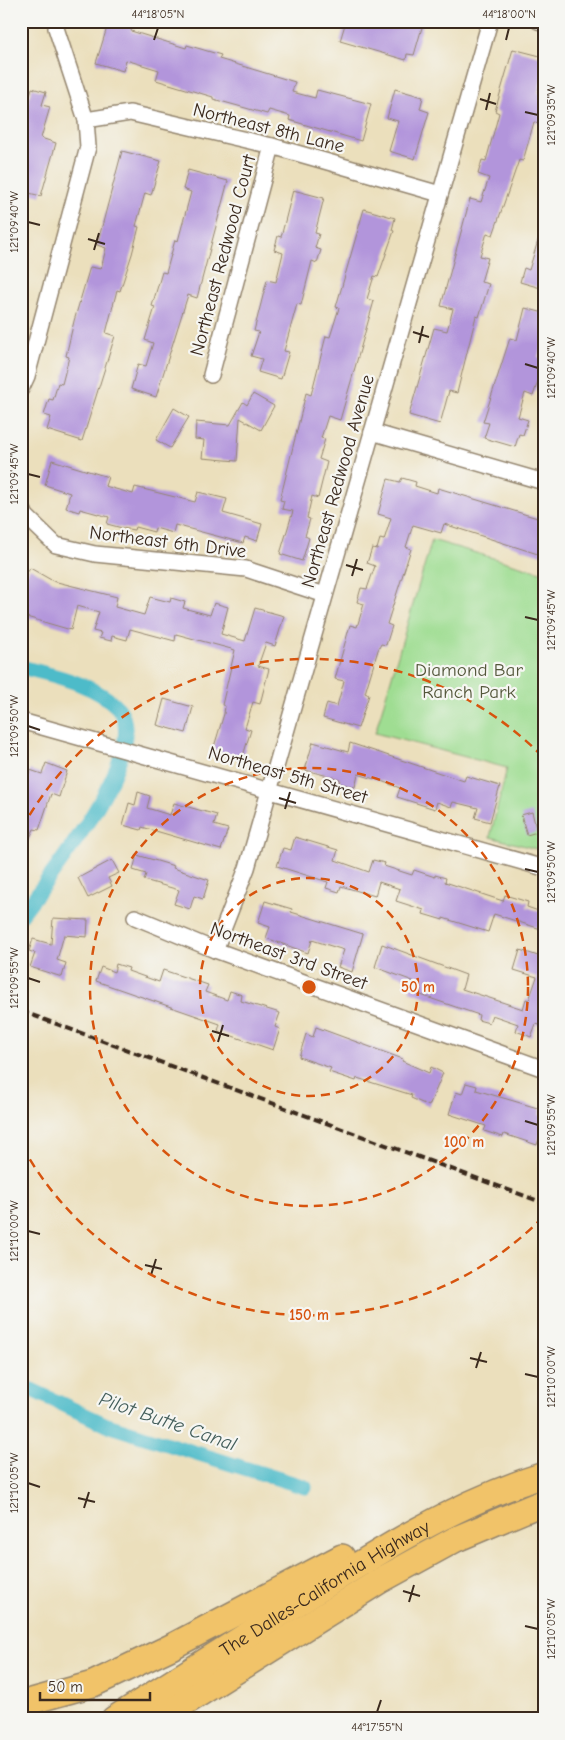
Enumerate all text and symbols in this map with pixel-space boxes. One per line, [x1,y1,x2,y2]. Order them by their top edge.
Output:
text: 44°18'05"N [132,7,184,21]
text: 44°18'00"N [482,7,536,21]
text: 121°09'35"W [544,84,558,146]
street label: Northeast 8th Lane [191,98,347,157]
street label: Northeast Redwood Court [186,152,261,358]
text: 121°09'40"W [7,191,21,253]
text: 121°09'40"W [544,337,558,399]
street label: Northeast Redwood Avenue [297,372,379,590]
text: 121°09'45"W [7,443,21,504]
street label: Northeast 6th Drive [88,521,248,563]
text: 121°09'45"W [544,589,558,650]
park label: Diamond Bar Ranch Park [415,659,523,703]
text: 121°09'50"W [7,694,21,757]
street label: Northeast 5th Street [206,742,370,808]
text: 121°09'50"W [544,840,558,903]
street label: Northeast 3rd Street [207,917,371,995]
text: 121°09'55"W [7,947,21,1009]
centre of rings [300,978,318,996]
text: 50 m [401,978,435,996]
text: 121°09'55"W [544,1094,558,1156]
text: 100 m [444,1133,484,1151]
text: 121°10'00"W [7,1200,21,1262]
text: 150 m [289,1306,329,1324]
text: 121°10'00"W [544,1346,558,1408]
water label: Pilot Butte Canal [96,1387,240,1456]
text: 121°10'05"W [7,1452,21,1513]
street label: The Dalles-California Highway [216,1516,434,1661]
text: 121°10'05"W [544,1598,558,1659]
scale bar [40,1670,150,1702]
text: 50 m [48,1678,83,1696]
text: 44°17'55"N [351,1720,403,1734]

